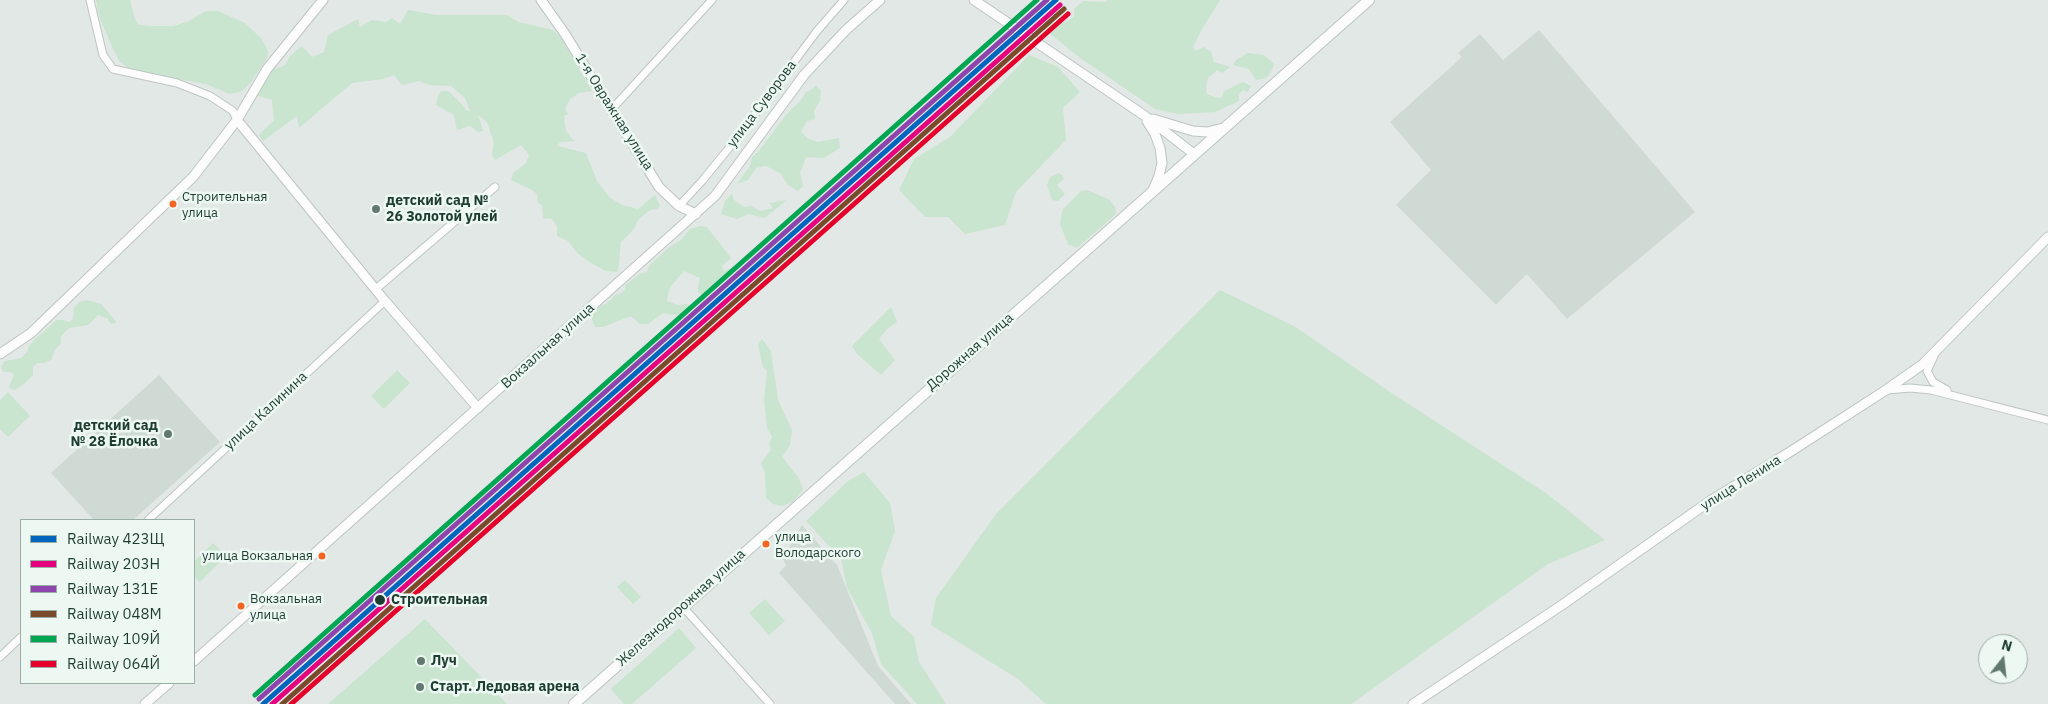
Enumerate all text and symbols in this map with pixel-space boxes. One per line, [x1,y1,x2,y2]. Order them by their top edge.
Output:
street label: 1-я Овражная улица [571,51,657,173]
street label: улица Суворова [724,57,800,151]
place label: Строительная улица [182,189,267,220]
place label: детский сад № 26 Золотой улей [386,193,498,226]
marker: Строительная улица [168,199,178,209]
marker: детский сад № 26 Золотой улей [370,203,382,215]
street label: Вокзальная улица [498,300,598,392]
street label: Дорожная улица [923,310,1017,394]
street label: улица Калинина [221,368,311,454]
place label: детский сад № 28 Ёлочка [71,418,158,451]
marker: детский сад № 28 Ёлочка [162,428,174,440]
street label: улица Ленина [1698,452,1784,514]
legend [20,519,195,684]
text: Railway 423Щ [67,529,164,548]
place label: улица Володарского [775,529,861,560]
marker: улица Володарского [761,539,771,549]
street label: Железнодорожная улица [613,546,749,670]
place label: улица Вокзальная [202,548,313,564]
marker: улица Вокзальная [317,551,327,561]
text: Railway 203Н [67,554,160,573]
text: Railway 131Е [67,579,158,598]
place label: Вокзальная улица [250,591,322,622]
place label: Строительная [391,592,488,608]
marker: Строительная [373,593,387,607]
marker: Вокзальная улица [236,601,246,611]
text: Railway 048М [67,604,162,623]
text: Railway 109Й [67,629,160,648]
north arrow [1978,634,2028,684]
text: N [1999,635,2014,656]
place label: Луч [431,653,457,669]
text: Railway 064Й [67,654,160,673]
marker: Луч [415,655,427,667]
place label: Старт. Ледовая арена [430,679,579,695]
marker: Старт. Ледовая арена [414,681,426,693]

